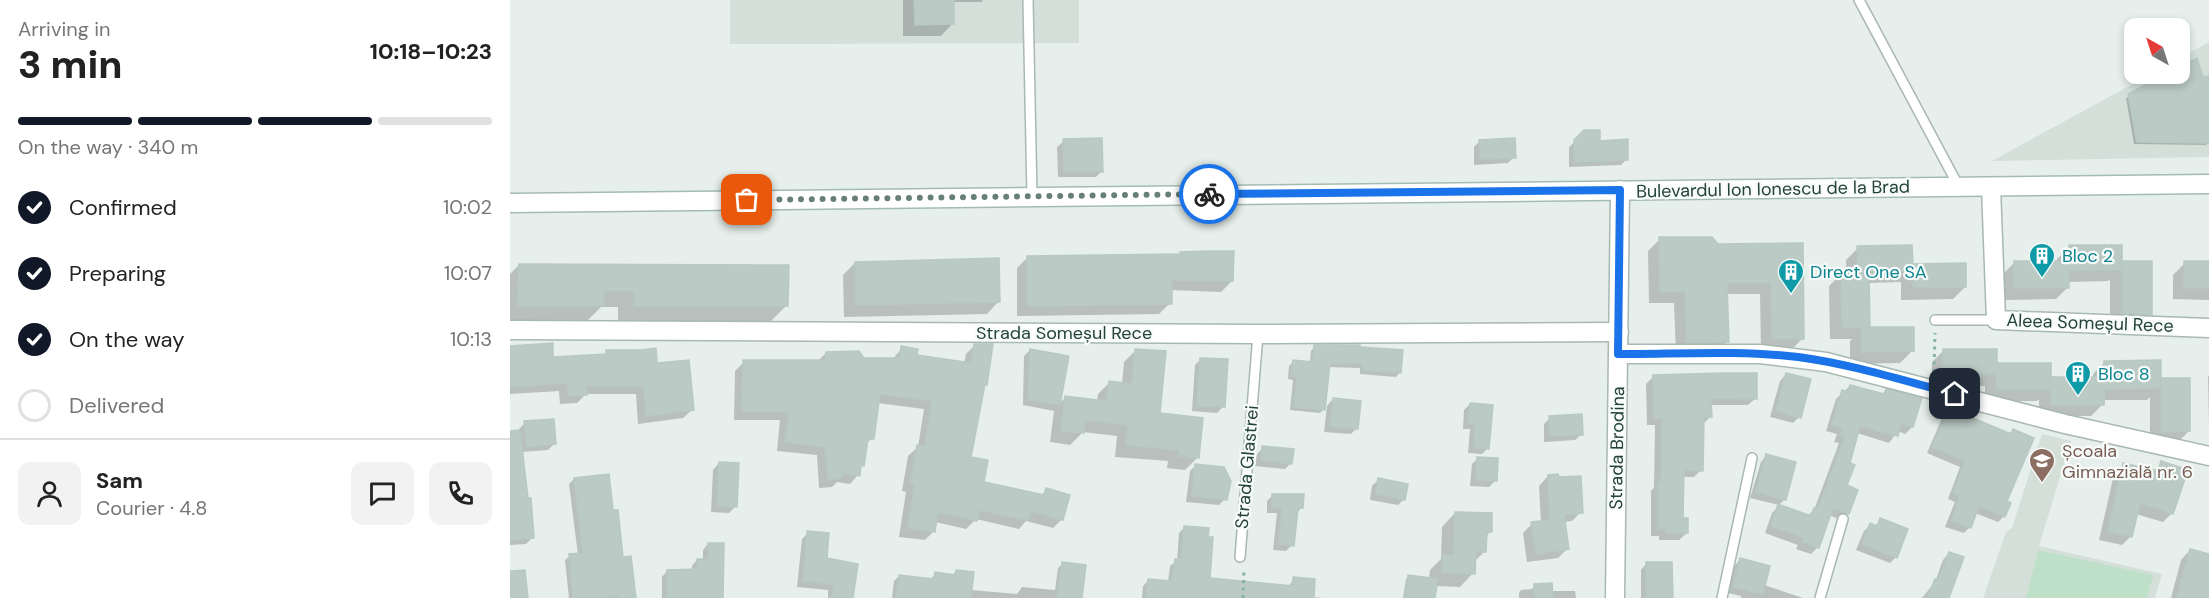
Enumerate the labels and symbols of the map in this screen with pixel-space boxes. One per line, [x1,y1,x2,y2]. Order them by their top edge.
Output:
north arrow [2124,18,2190,84]
courier [1179,164,1239,224]
pin [721,174,772,225]
street label: Bulevardul Ion Ionescu de la Brad [1636,175,1910,203]
building icon: Bloc 2 [2027,241,2057,279]
place label: Bloc 2 [2062,244,2113,268]
building icon: Direct One SA [1776,257,1806,295]
place label: Direct One SA [1810,260,1927,284]
street label: Aleea Someșul Rece [2006,308,2174,338]
street label: Strada Someșul Rece [976,321,1152,345]
building icon: Bloc 8 [2063,359,2093,397]
place label: Bloc 8 [2098,362,2150,386]
pin [1929,368,1980,419]
street label: Strada Brodina [1604,386,1630,510]
street label: Strada Glastrei [1230,404,1264,530]
place label: Școala Gimnazială nr. 6 [2062,439,2193,484]
school or university icon: Școala Gimnazială nr. 6 [2027,446,2057,484]

